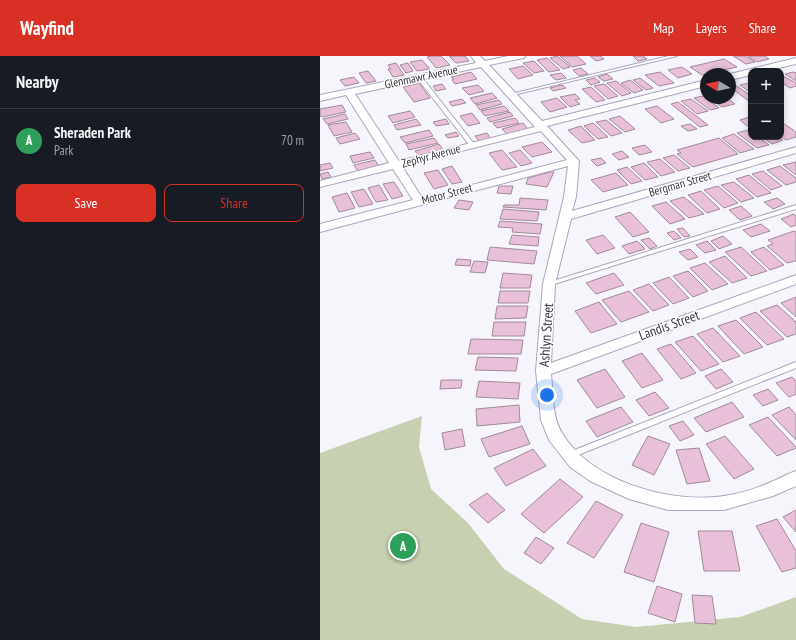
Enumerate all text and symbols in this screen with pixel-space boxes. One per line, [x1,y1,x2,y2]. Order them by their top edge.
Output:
text: Wayfind [20,16,74,40]
text: Map [653,19,674,37]
text: Layers [696,19,727,37]
text: Share [749,19,776,37]
street label: Glenmawr Avenue [383,61,459,92]
north arrow [700,68,736,104]
map controls [748,68,784,140]
button: + [748,68,784,104]
text: Nearby [16,71,59,93]
button: − [748,104,784,140]
text: Sheraden Park [54,123,131,142]
text: A [26,132,32,149]
text: 70 m [281,132,304,149]
street label: Zephyr Avenue [400,140,462,171]
text: Park [54,142,73,159]
street label: Bergman Street [647,167,714,200]
street label: Motor Street [420,179,475,207]
button: Save [16,184,156,222]
button: Share [164,184,304,222]
street label: Ashlyn Street [535,302,557,368]
street label: Landis Street [636,306,702,344]
your location [537,385,557,405]
pin: A [390,531,416,561]

